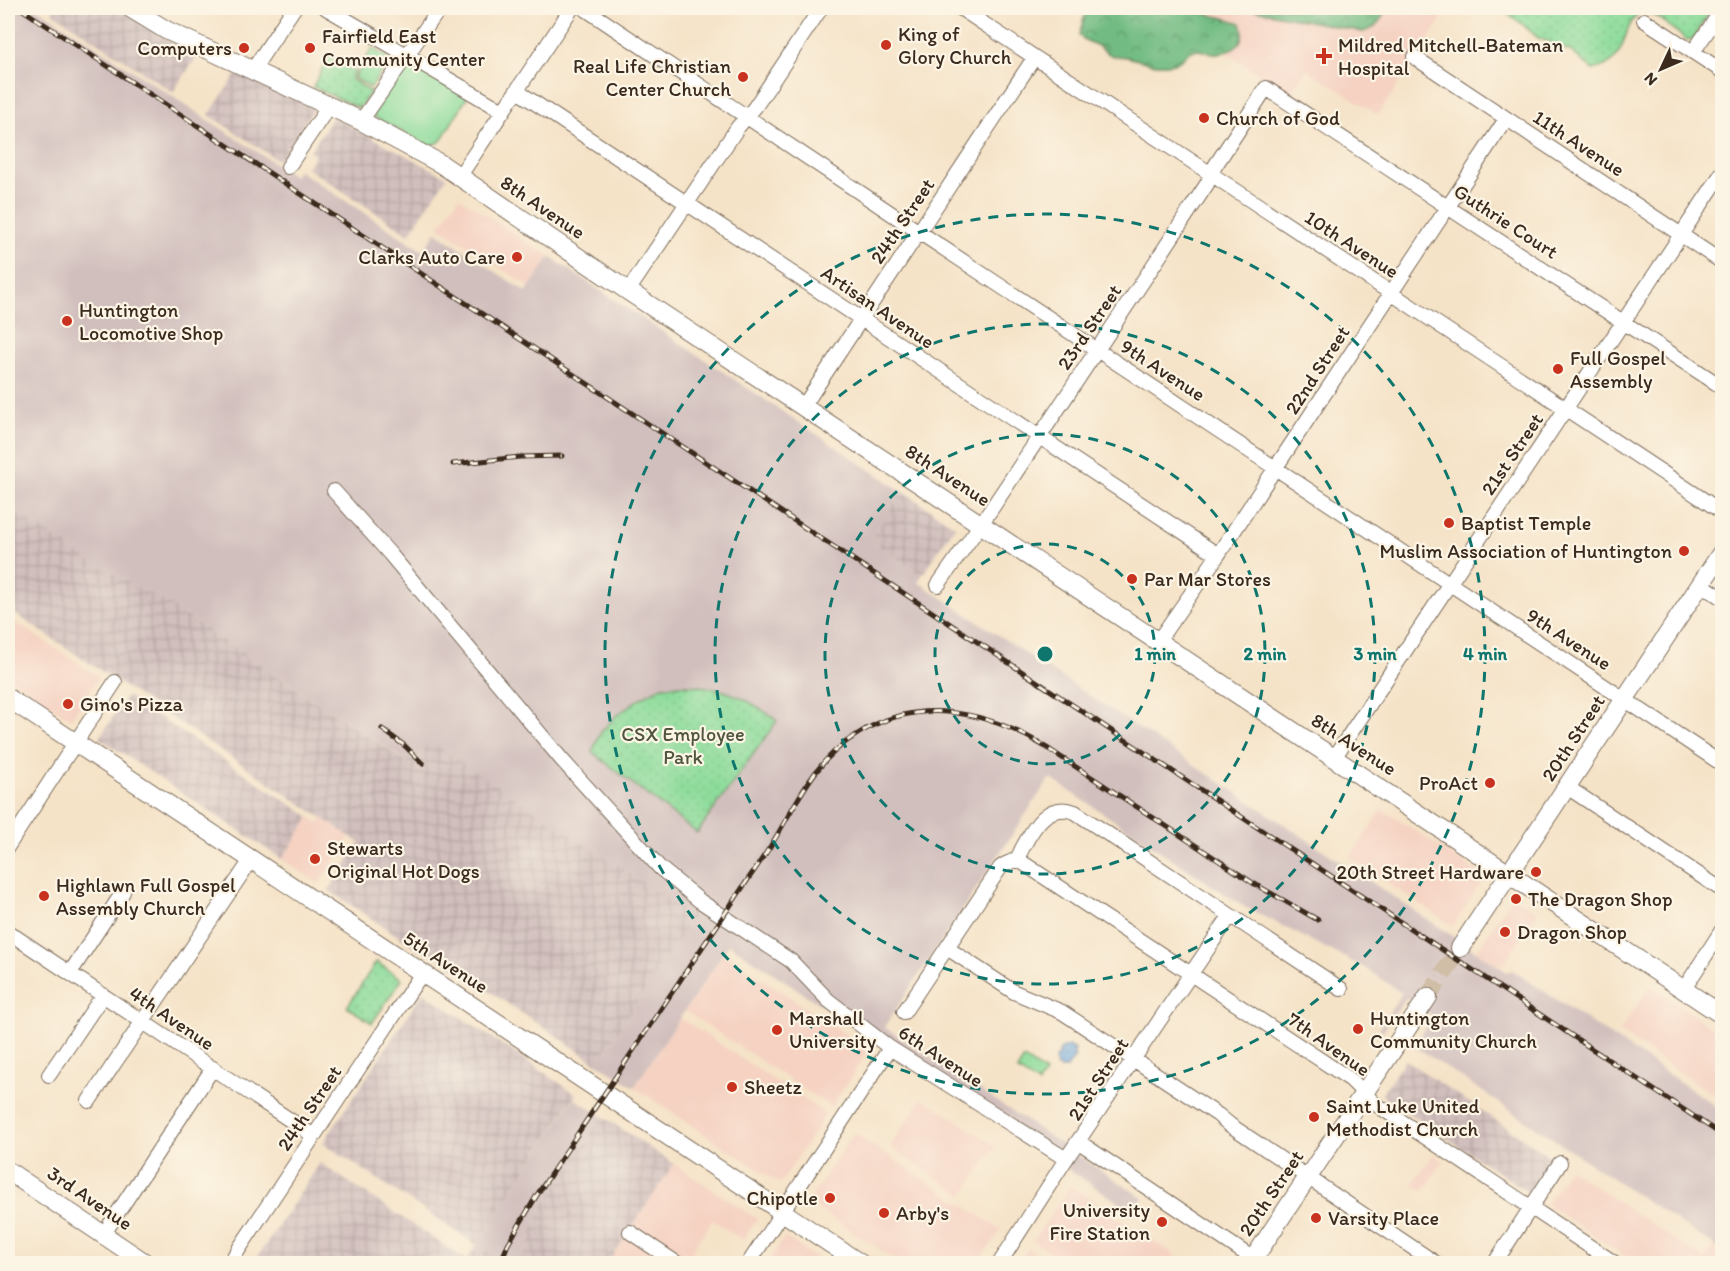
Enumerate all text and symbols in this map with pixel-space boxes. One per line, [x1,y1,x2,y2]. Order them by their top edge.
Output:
place label: King of Glory Church [898,22,1012,69]
place label: Fairfield East Community Center [322,24,486,71]
place label: Mildred Mitchell-Bateman Hospital [1338,33,1563,80]
place label: Computers [137,36,232,60]
marker: King of Glory Church [879,38,893,52]
north arrow [1631,39,1691,99]
marker: Computers [237,41,251,55]
marker: Fairfield East Community Center [303,41,317,55]
marker: Mildred Mitchell-Bateman Hospital [1315,47,1333,65]
place label: Real Life Christian Center Church [573,54,731,101]
text: N [1640,69,1661,90]
marker: Real Life Christian Center Church [736,70,750,84]
street label: 11th Avenue [1529,105,1629,181]
place label: Church of God [1216,106,1340,130]
marker: Church of God [1197,111,1211,125]
street label: 8th Avenue [496,170,590,244]
street label: 24th Street [865,173,940,268]
street label: Guthrie Court [1449,178,1563,264]
street label: 10th Avenue [1300,205,1404,283]
place label: Clarks Auto Care [358,245,505,269]
marker: Clarks Auto Care [510,250,524,264]
street label: Artisan Avenue [817,260,939,354]
street label: 23rd Street [1052,279,1127,374]
place label: Huntington Locomotive Shop [79,298,223,345]
marker: Huntington Locomotive Shop [60,314,74,328]
street label: 22nd Street [1279,321,1355,419]
street label: 9th Avenue [1116,334,1210,406]
place label: Full Gospel Assembly [1570,346,1666,393]
marker: Full Gospel Assembly [1551,362,1565,376]
street label: 21st Street [1476,408,1548,500]
street label: 8th Avenue [901,439,995,511]
place label: Baptist Temple [1461,511,1591,535]
marker: Baptist Temple [1442,516,1456,530]
place label: Muslim Association of Huntington [1379,539,1672,563]
marker: Muslim Association of Huntington [1677,544,1691,558]
place label: Par Mar Stores [1144,567,1271,591]
marker: Par Mar Stores [1125,572,1139,586]
street label: 9th Avenue [1522,603,1616,675]
text: 1 min [1134,643,1176,665]
text: 2 min [1244,643,1287,665]
text: 3 min [1353,643,1397,665]
text: 4 min [1463,643,1508,665]
centre of rings [1035,644,1055,664]
street label: 20th Street [1536,690,1610,786]
place label: Gino's Pizza [80,692,184,716]
marker: Gino's Pizza [61,697,75,711]
street label: 8th Avenue [1307,708,1401,780]
park label: CSX Employee Park [621,722,745,769]
place label: ProAct [1419,771,1478,795]
marker: ProAct [1483,776,1497,790]
place label: Stewarts Original Hot Dogs [327,836,480,883]
marker: Stewarts Original Hot Dogs [308,852,322,866]
place label: 20th Street Hardware [1337,860,1524,884]
marker: 20th Street Hardware [1529,865,1543,879]
place label: Highlawn Full Gospel Assembly Church [56,873,236,920]
place label: The Dragon Shop [1528,887,1673,911]
marker: Highlawn Full Gospel Assembly Church [37,889,51,903]
marker: The Dragon Shop [1509,892,1523,906]
place label: Dragon Shop [1517,920,1627,944]
marker: Dragon Shop [1498,925,1512,939]
street label: 5th Avenue [399,926,493,998]
street label: 4th Avenue [125,981,219,1055]
place label: Marshall University [789,1006,877,1053]
place label: Huntington Community Church [1370,1006,1537,1053]
street label: 7th Avenue [1283,1007,1375,1081]
street label: 6th Avenue [894,1020,988,1092]
marker: Huntington Community Church [1351,1022,1365,1036]
marker: Marshall University [770,1023,784,1037]
street label: 21st Street [1062,1033,1134,1125]
street label: 24th Street [272,1060,347,1155]
place label: Sheetz [744,1075,803,1099]
marker: Sheetz [725,1080,739,1094]
place label: Saint Luke United Methodist Church [1326,1094,1479,1141]
marker: Saint Luke United Methodist Church [1307,1110,1321,1124]
street label: 20th Street [1234,1145,1309,1240]
street label: 3rd Avenue [43,1161,137,1235]
place label: Chipotle [746,1186,818,1210]
marker: Chipotle [823,1191,837,1205]
place label: University Fire Station [1049,1198,1151,1245]
place label: Arby's [896,1201,949,1225]
marker: Arby's [877,1206,891,1220]
place label: Varsity Place [1328,1206,1439,1230]
marker: Varsity Place [1309,1211,1323,1225]
marker: University Fire Station [1155,1215,1169,1229]

